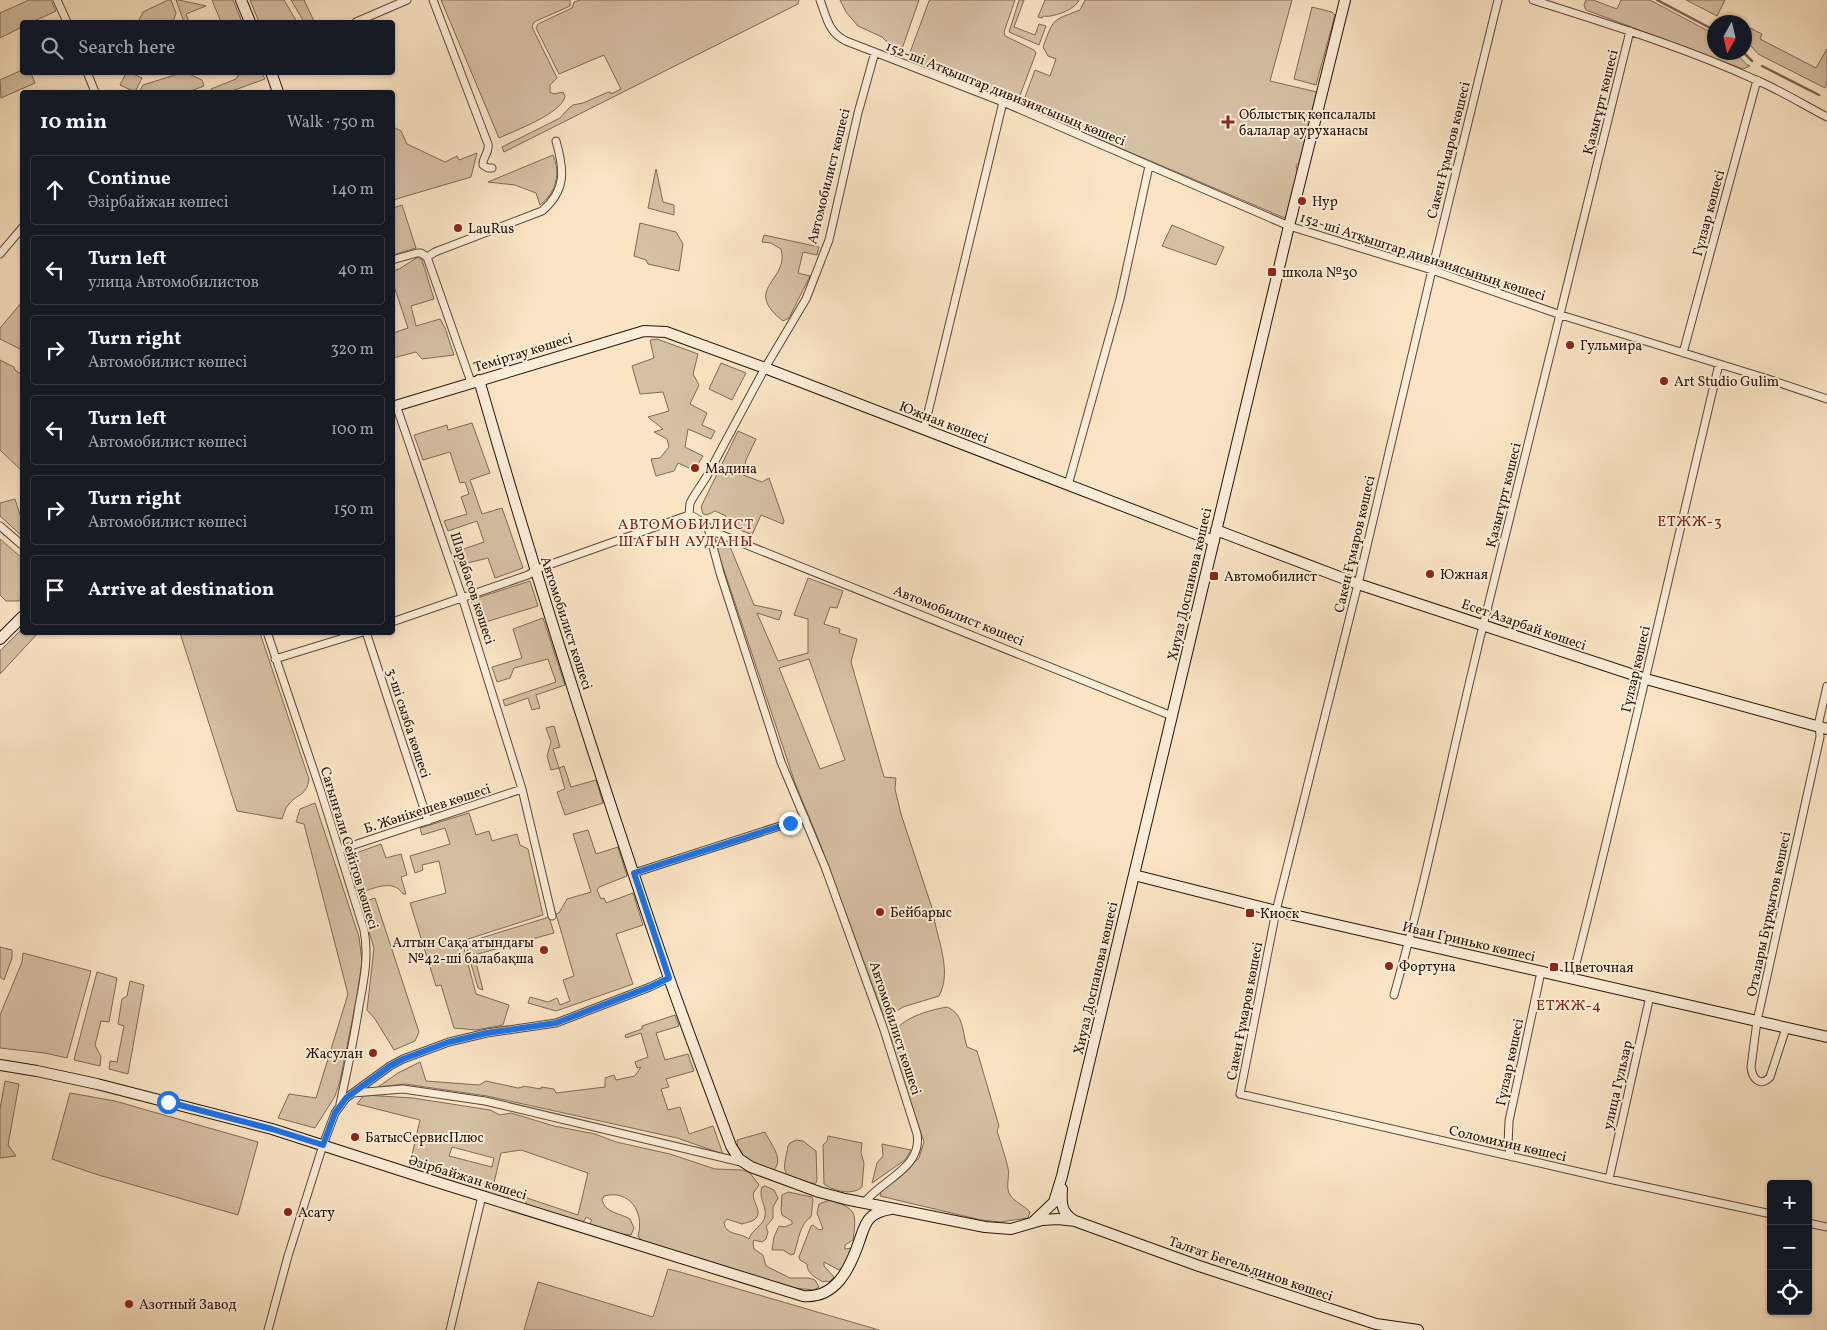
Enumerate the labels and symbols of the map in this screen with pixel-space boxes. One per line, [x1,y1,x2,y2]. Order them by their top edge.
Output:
north arrow [1707,15,1752,60]
street label: 152-ші Атқыштар дивизиясының көшесі [883,37,1128,151]
street label: Қазығұрт көшесі [1579,48,1624,157]
street label: Сакен Ғұмаров көшесі [1423,80,1476,221]
street label: Автомобилист көшесі [803,106,856,246]
place label: Облыстық көпсалалы балалар ауруханасы [1239,106,1376,141]
marker: Облыстық көпсалалы балалар ауруханасы [1221,115,1235,129]
street label: Гүлзар көшесі [1689,168,1730,259]
place label: Нур [1312,193,1338,212]
marker: Нур [1296,195,1308,207]
street label: 152-ші Атқыштар дивизиясының көшесі [1297,209,1548,306]
place label: LauRus [468,220,514,239]
marker: LauRus [452,222,464,234]
place label: школа №30 [1282,264,1357,283]
marker: школа №30 [1266,266,1278,278]
street label: Теміртау көшесі [472,329,575,377]
place label: Гульмира [1580,337,1642,356]
marker: Гульмира [1564,339,1576,351]
place label: Art Studio Gulim [1674,373,1779,392]
marker: Art Studio Gulim [1658,375,1670,387]
street label: Южная көшесі [896,398,991,449]
street label: Қазығұрт көшесі [1482,441,1527,550]
place label: Мадина [705,460,757,479]
marker: Мадина [689,462,701,474]
street label: Сакен Ғұмаров көшесі [1330,474,1381,615]
street label: Хиуаз Доспанова көшесі [1164,506,1217,663]
district label: ЕТЖЖ-3 [1657,512,1723,533]
district label: АВТОМОБИЛИСТ ШАҒЫН АУДАНЫ [618,515,754,553]
street label: Шарабасов көшесі [444,530,499,647]
street label: Автомобилист көшесі [535,554,596,693]
place label: Южная [1440,566,1488,585]
place label: Автомобилист [1224,568,1317,587]
marker: Южная [1424,568,1436,580]
marker: Автомобилист [1208,570,1220,582]
street label: Автомобилист көшесі [890,581,1027,651]
street label: Есет Азарбай көшесі [1459,595,1588,656]
street label: Гүлзар көшесі [1617,624,1656,715]
street label: 3-ші сызба көшесі [381,666,434,781]
street label: Сағынғали Сейітов көшесі [315,765,382,932]
street label: Б. Жәнікешев көшесі [361,780,493,839]
route end [779,812,802,835]
street label: Оталары Бұрқытов көшесі [1743,830,1796,999]
street label: Хиуаз Доспанова көшесі [1070,900,1123,1057]
place label: Бейбарыс [890,904,952,923]
place label: Киоск [1260,905,1300,924]
marker: Бейбарыс [874,906,886,918]
marker: Киоск [1244,907,1256,919]
street label: Иван Гринько көшесі [1400,918,1537,967]
place label: Алтын Сақа атындағы №42-ші балабақша [392,934,534,969]
street label: Сакен Ғұмаров көшесі [1223,940,1268,1082]
marker: Алтын Сақа атындағы №42-ші балабақша [538,944,550,956]
place label: Фортуна [1399,958,1456,977]
street label: Автомобилист көшесі [864,959,925,1098]
place label: Цветочная [1564,959,1633,978]
marker: Фортуна [1383,960,1395,972]
marker: Цветочная [1548,961,1560,973]
district label: ЕТЖЖ-4 [1536,996,1602,1017]
street label: Гүлзар көшесі [1492,1017,1529,1108]
street label: улица Гульзар [1599,1039,1638,1132]
place label: Жасулан [306,1045,363,1064]
marker: Жасулан [367,1047,379,1059]
route start [157,1091,180,1114]
street label: Соломихин көшесі [1447,1122,1568,1167]
place label: БатысСервисПлюс [365,1129,484,1148]
marker: БатысСервисПлюс [349,1131,361,1143]
street label: Әзірбайжан көшесі [406,1151,529,1205]
place label: Асату [298,1204,335,1223]
marker: Асату [282,1206,294,1218]
street label: Талғат Бегельдинов көшесі [1166,1232,1335,1306]
place label: Азотный Завод [139,1296,237,1315]
marker: Азотный Завод [123,1298,135,1310]

